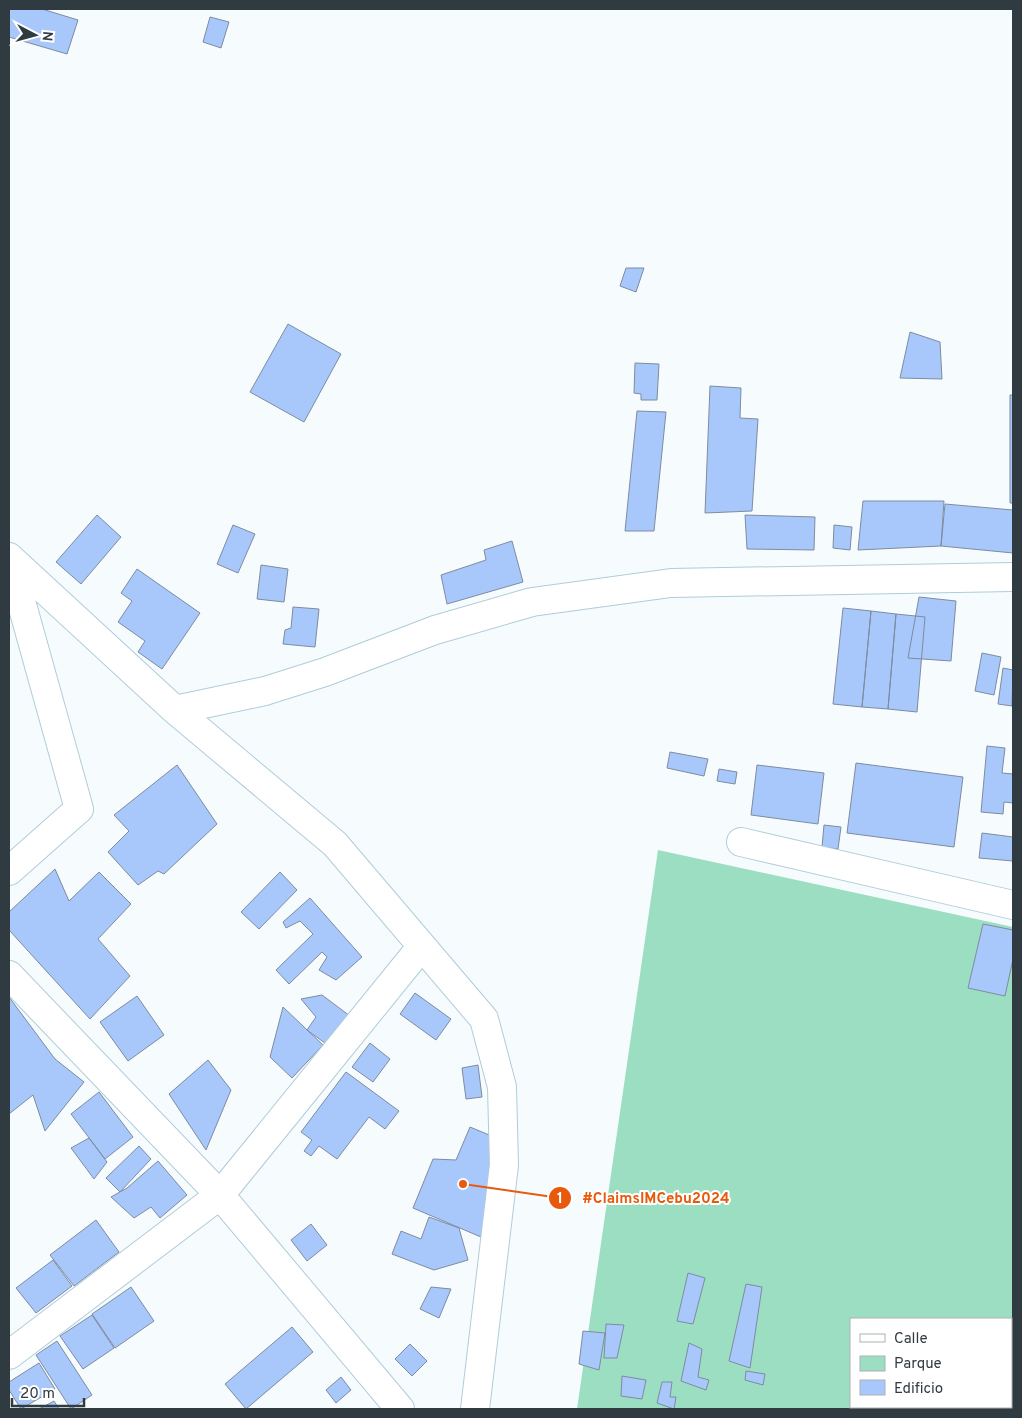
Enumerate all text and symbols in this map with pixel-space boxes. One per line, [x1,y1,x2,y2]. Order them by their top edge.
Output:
north arrow [10,10,60,60]
text: N [37,30,55,42]
callout: #ClaimsIMCebu2024 [547,1183,740,1213]
text: 1 [557,1190,563,1209]
text: #ClaimsIMCebu2024 [582,1190,730,1209]
legend [850,1318,1012,1408]
text: Calle [894,1330,928,1349]
text: Parque [894,1355,942,1374]
scale bar [12,1376,85,1408]
text: Edificio [894,1380,943,1399]
text: 20 m [20,1385,55,1404]

